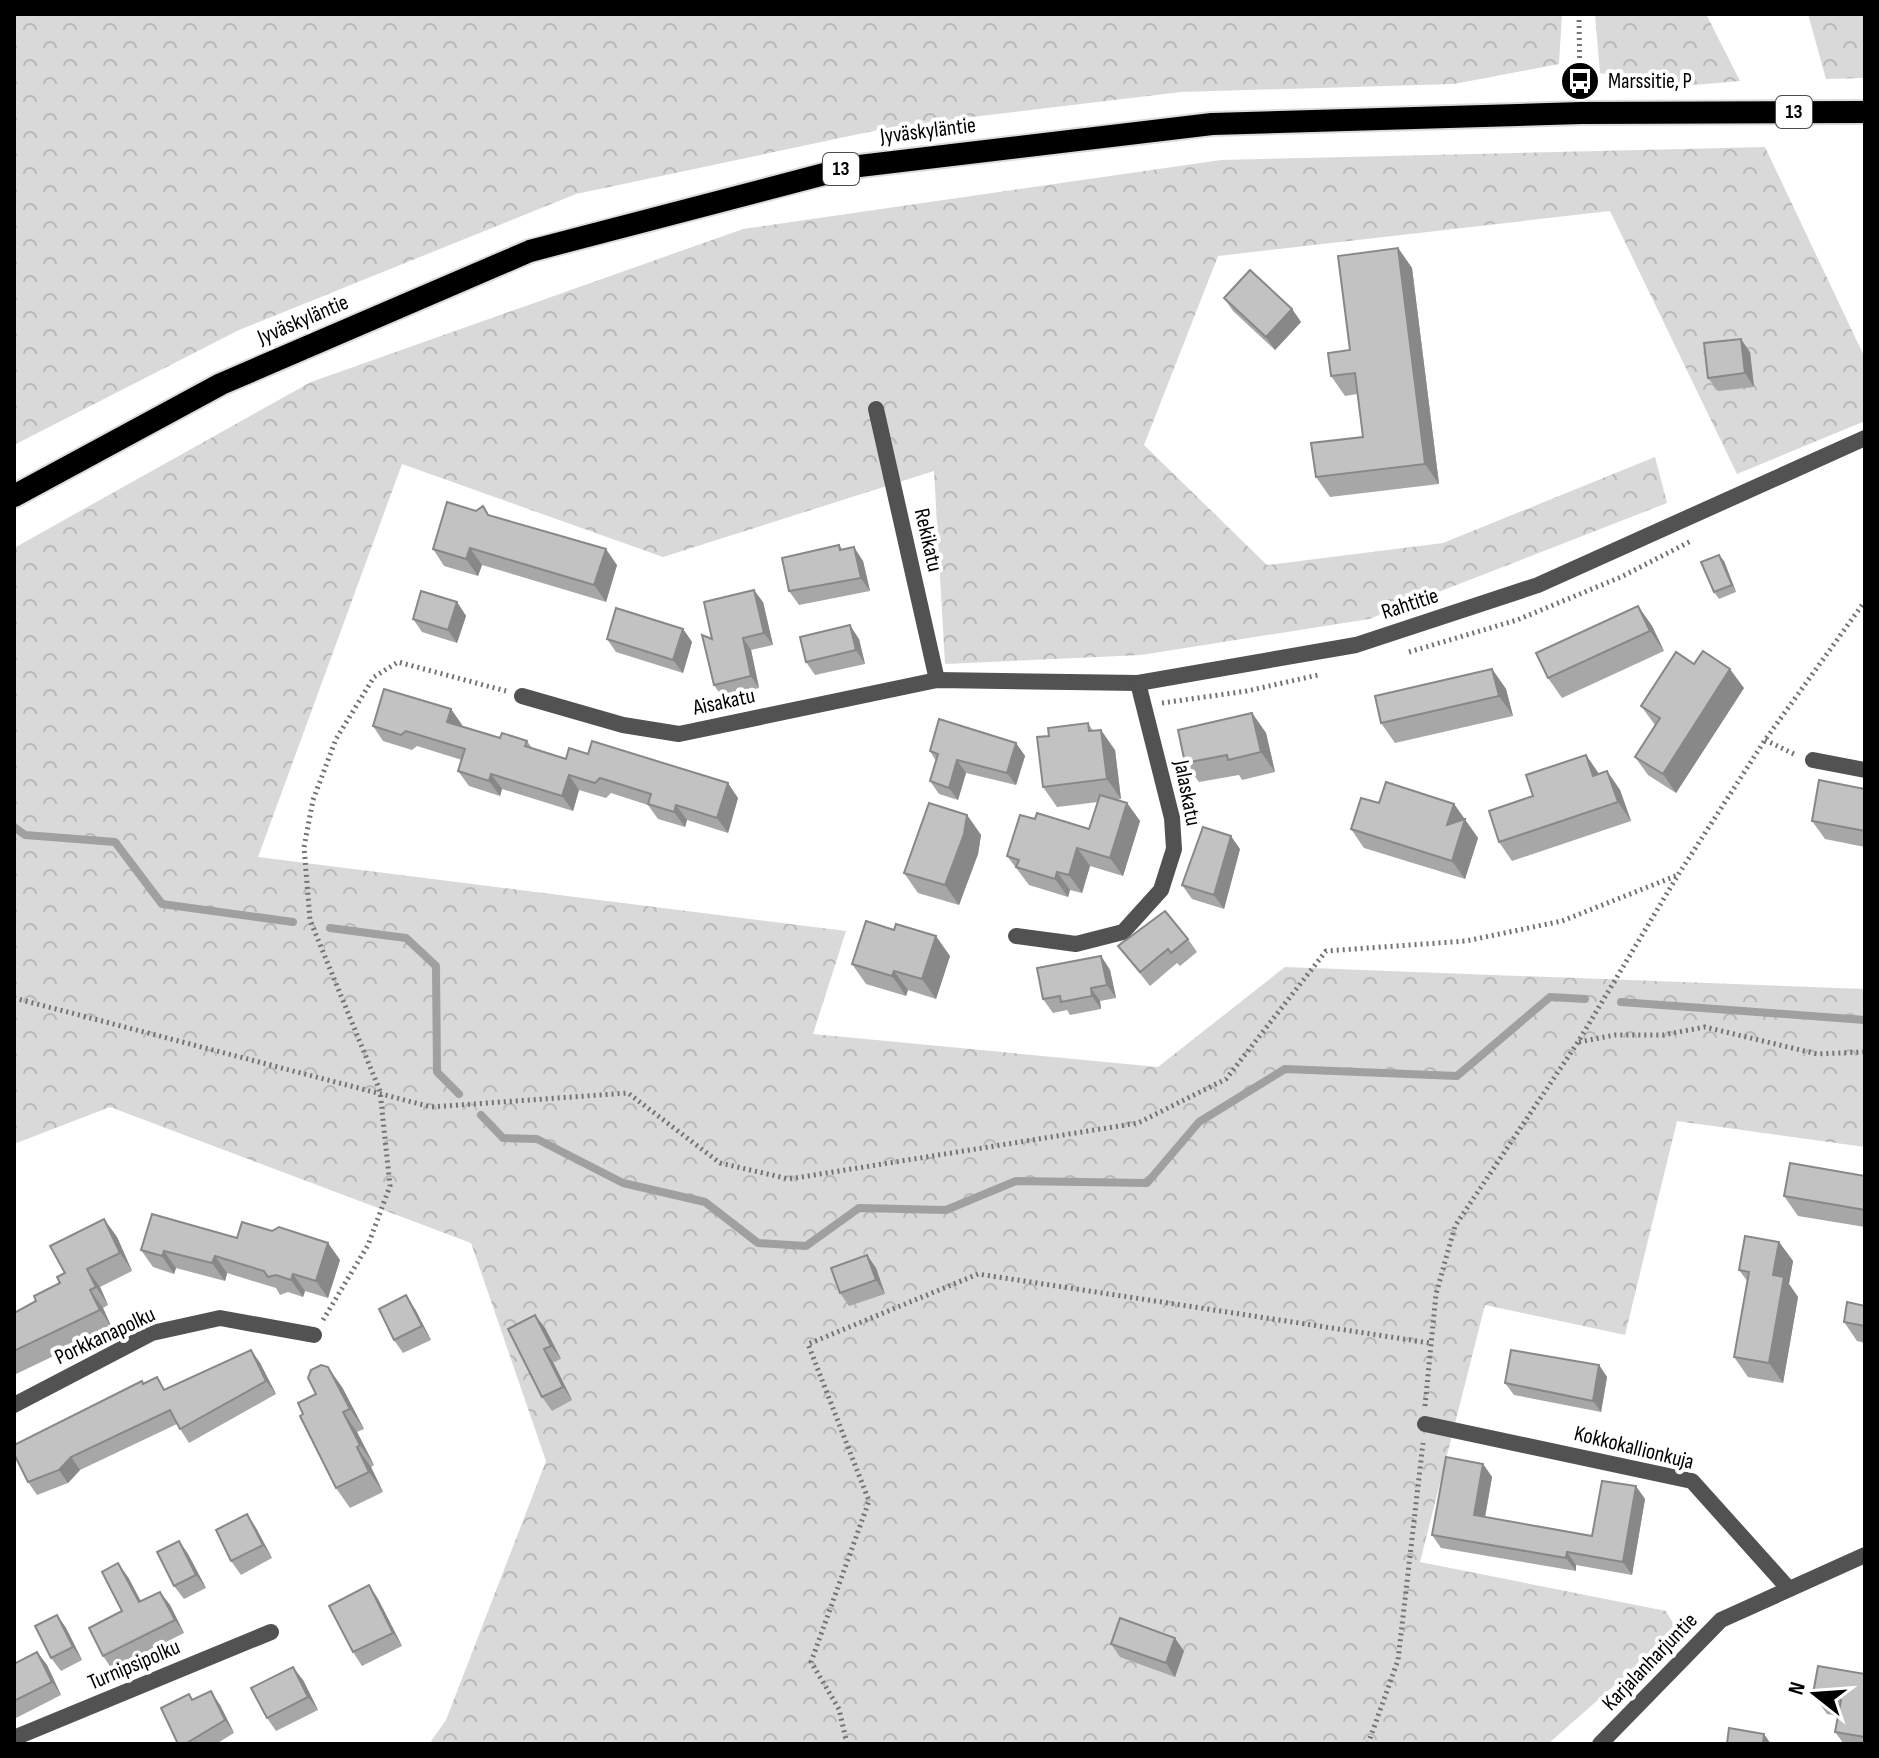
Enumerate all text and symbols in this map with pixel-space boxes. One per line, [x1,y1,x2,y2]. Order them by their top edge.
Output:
bus stop icon: Marssitie, P [1559,60,1601,102]
place label: Marssitie, P [1608,68,1692,95]
road number: 13 [1776,96,1812,128]
street label: Jyväskyläntie [878,112,977,150]
road number: 13 [823,153,859,185]
street label: Jyväskyläntie [253,289,353,352]
street label: Rekikatu [908,506,948,574]
street label: Rahtitie [1378,582,1442,626]
street label: Aisakatu [690,682,757,722]
street label: Jalaskatu [1167,757,1207,828]
street label: Porkkanapolku [50,1301,160,1371]
street label: Kokkokallionkuja [1571,1420,1697,1476]
street label: Karjalanharjuntie [1597,1607,1703,1717]
street label: Turnipsipolku [84,1634,184,1696]
north arrow [1775,1654,1855,1734]
text: N [1783,1679,1812,1698]

